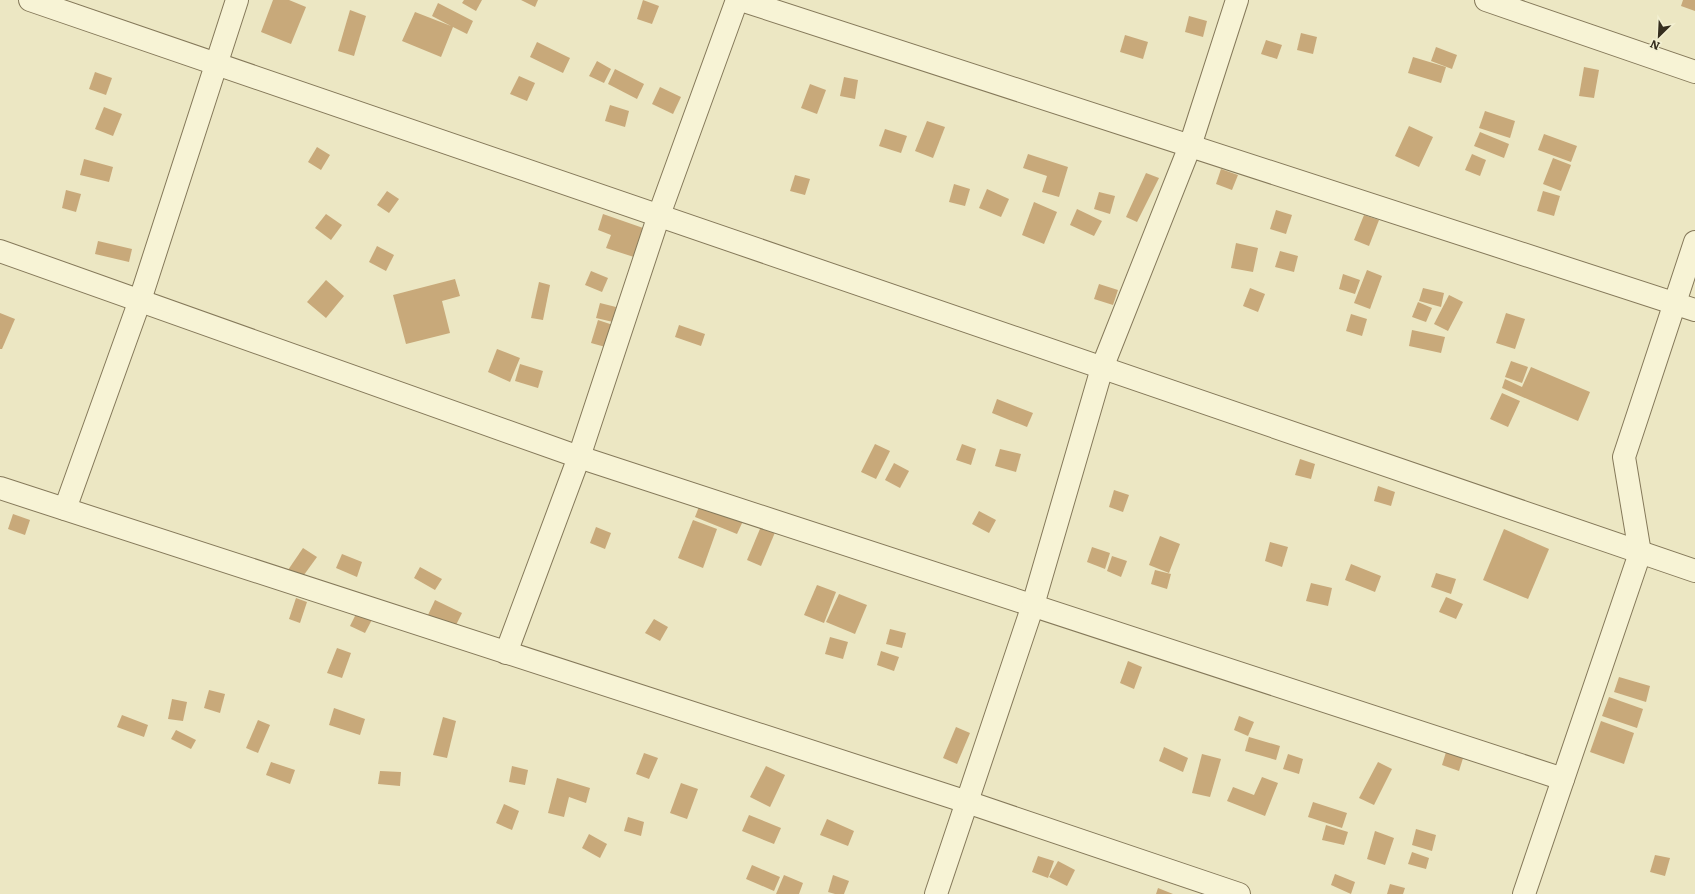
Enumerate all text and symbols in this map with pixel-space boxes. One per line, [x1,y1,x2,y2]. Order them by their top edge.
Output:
north arrow [1639,16,1679,56]
text: N [1647,37,1662,55]

